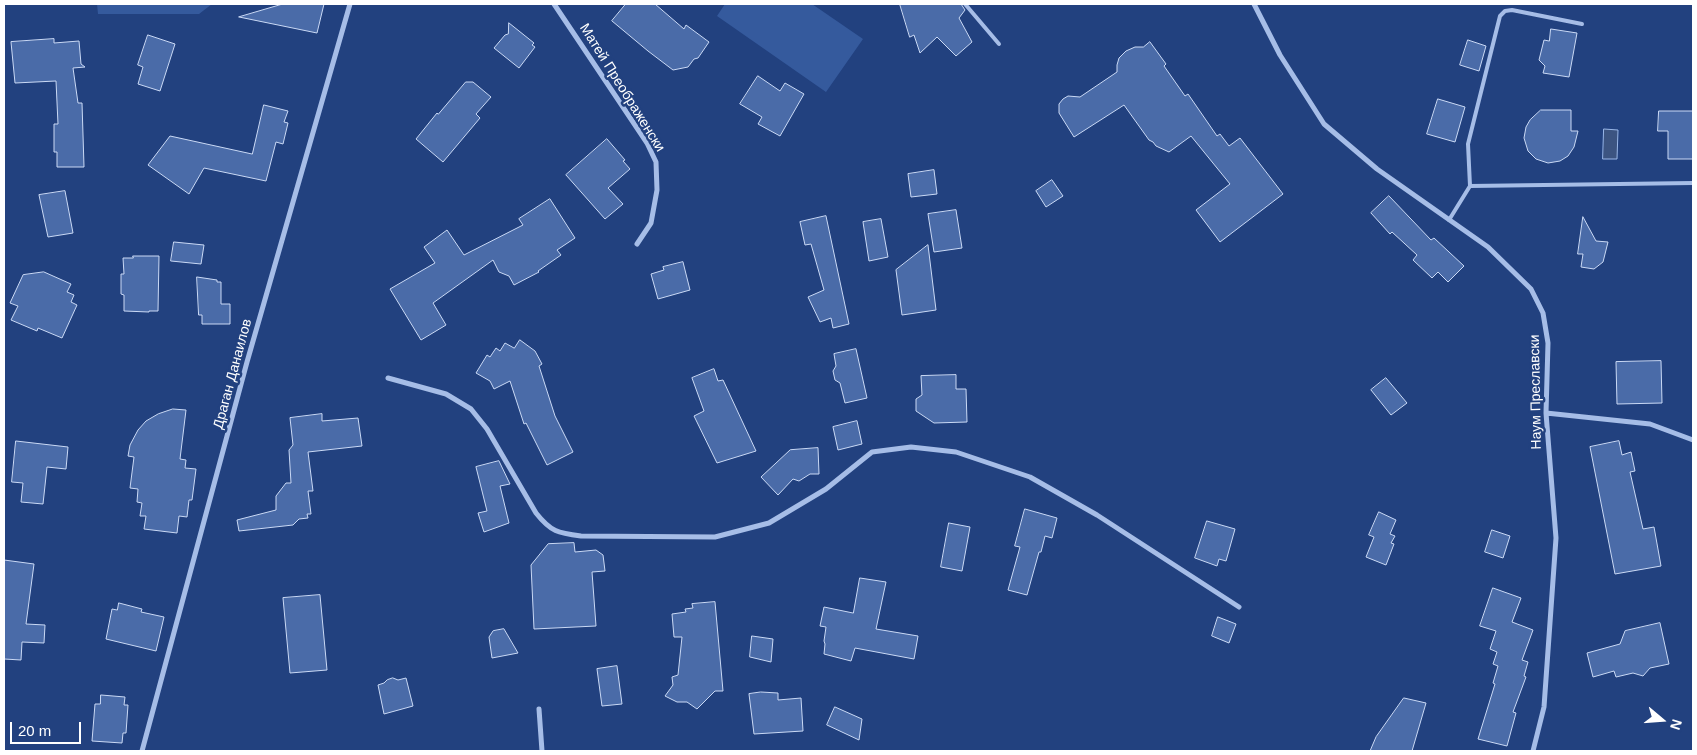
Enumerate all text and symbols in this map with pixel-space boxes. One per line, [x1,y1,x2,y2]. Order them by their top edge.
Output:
street label: Матей Преображенски [576,21,668,155]
street label: Драган Данаилов [210,317,256,431]
street label: Наум Преславски [1527,334,1545,450]
north arrow [1637,695,1687,745]
scale bar [12,712,84,744]
text: N [1667,717,1685,732]
text: 20 m [18,722,51,739]

